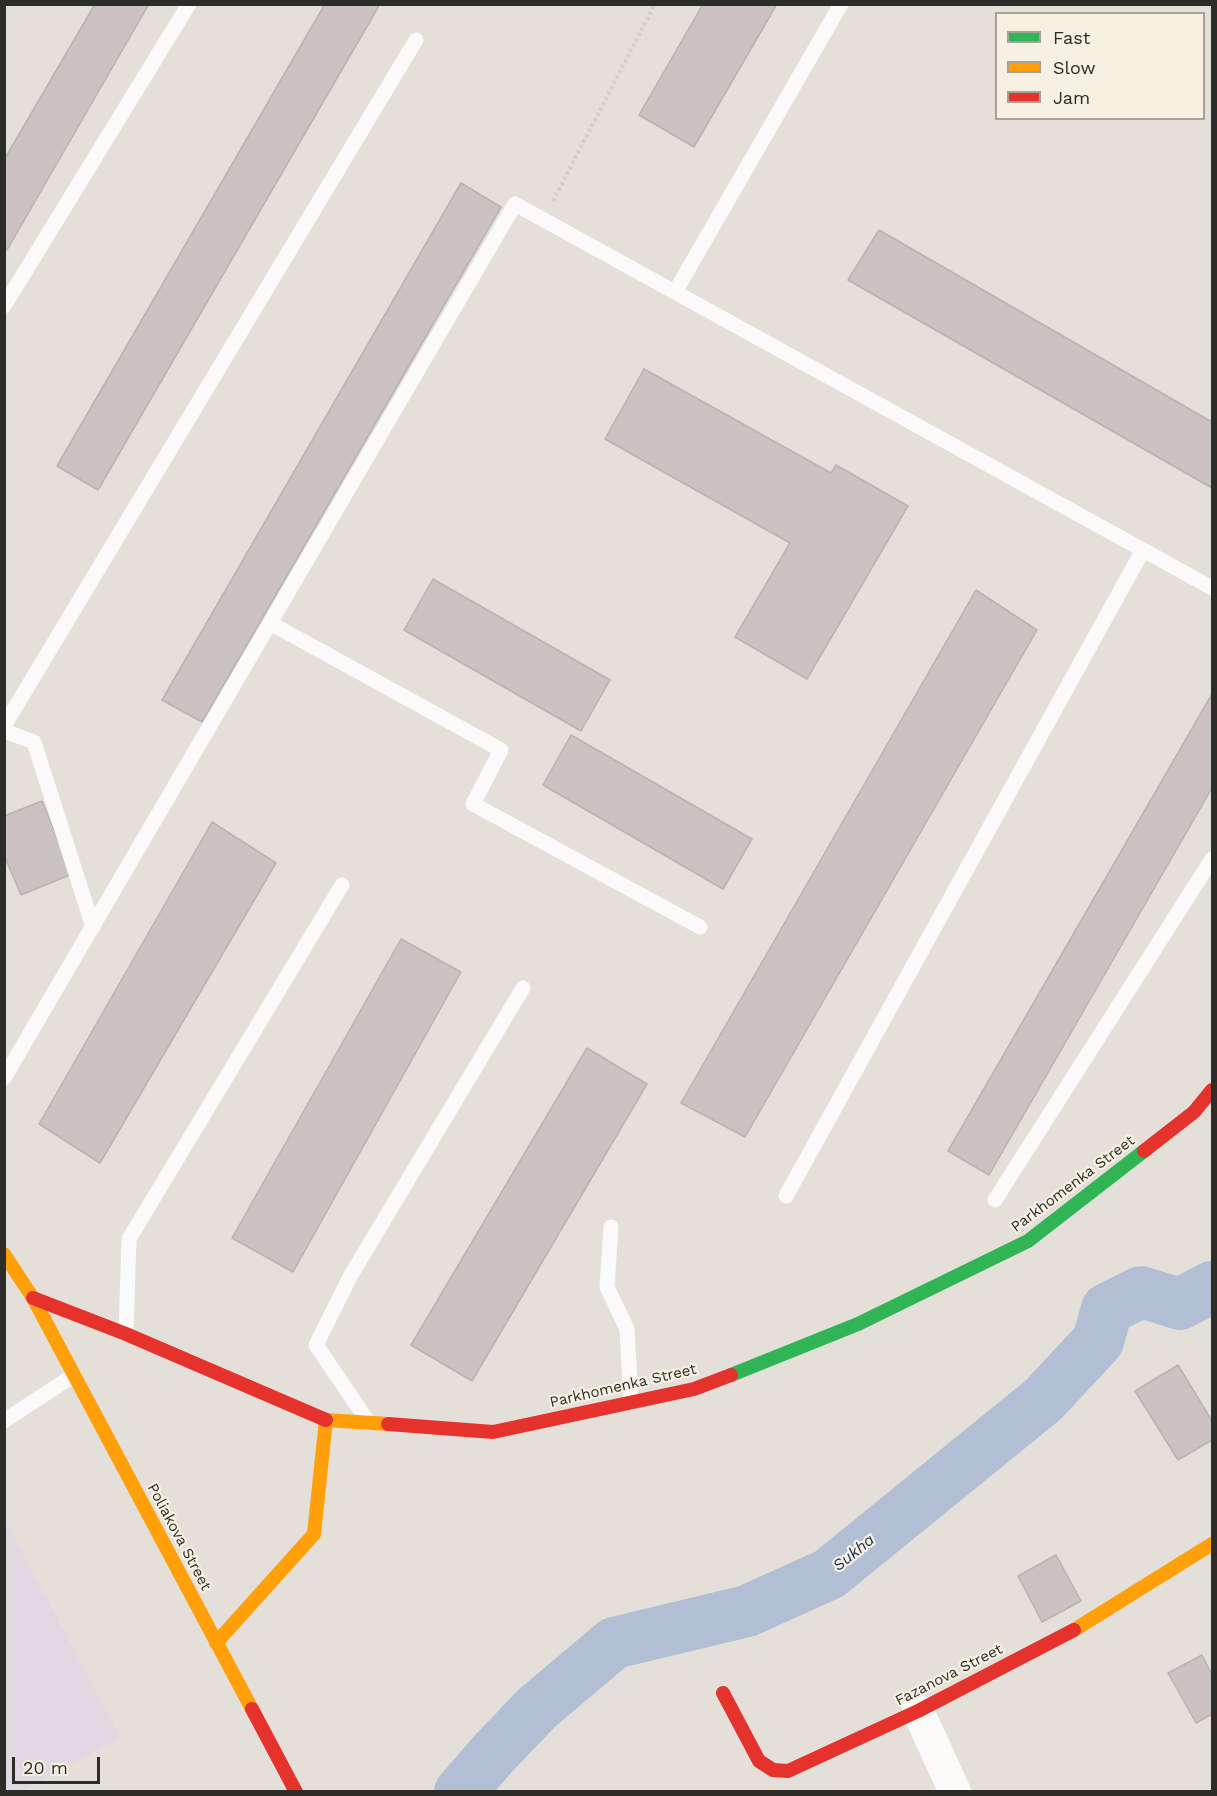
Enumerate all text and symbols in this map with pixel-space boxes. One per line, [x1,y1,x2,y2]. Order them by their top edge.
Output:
legend [995,12,1205,120]
text: Fast [1053,27,1090,48]
text: Slow [1053,57,1096,78]
text: Jam [1053,87,1090,108]
street label: Parkhomenka Street [1008,1132,1138,1236]
street label: Parkhomenka Street [548,1360,698,1412]
street label: Poliakova Street [143,1480,215,1594]
water label: Sukha [829,1530,879,1576]
street label: Fazanova Street [892,1640,1006,1710]
scale bar [15,1745,104,1783]
text: 20 m [23,1757,68,1778]

